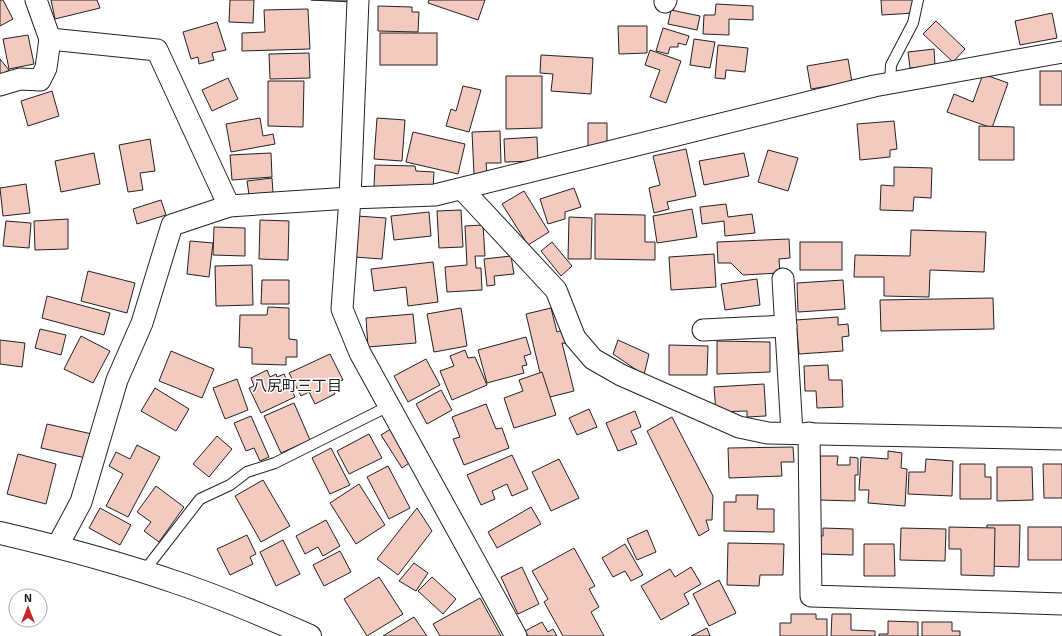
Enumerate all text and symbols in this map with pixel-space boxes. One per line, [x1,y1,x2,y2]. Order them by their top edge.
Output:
district label: 八尻町三丁目 [252,376,342,394]
north arrow [8,588,48,628]
text: N [24,591,32,604]

